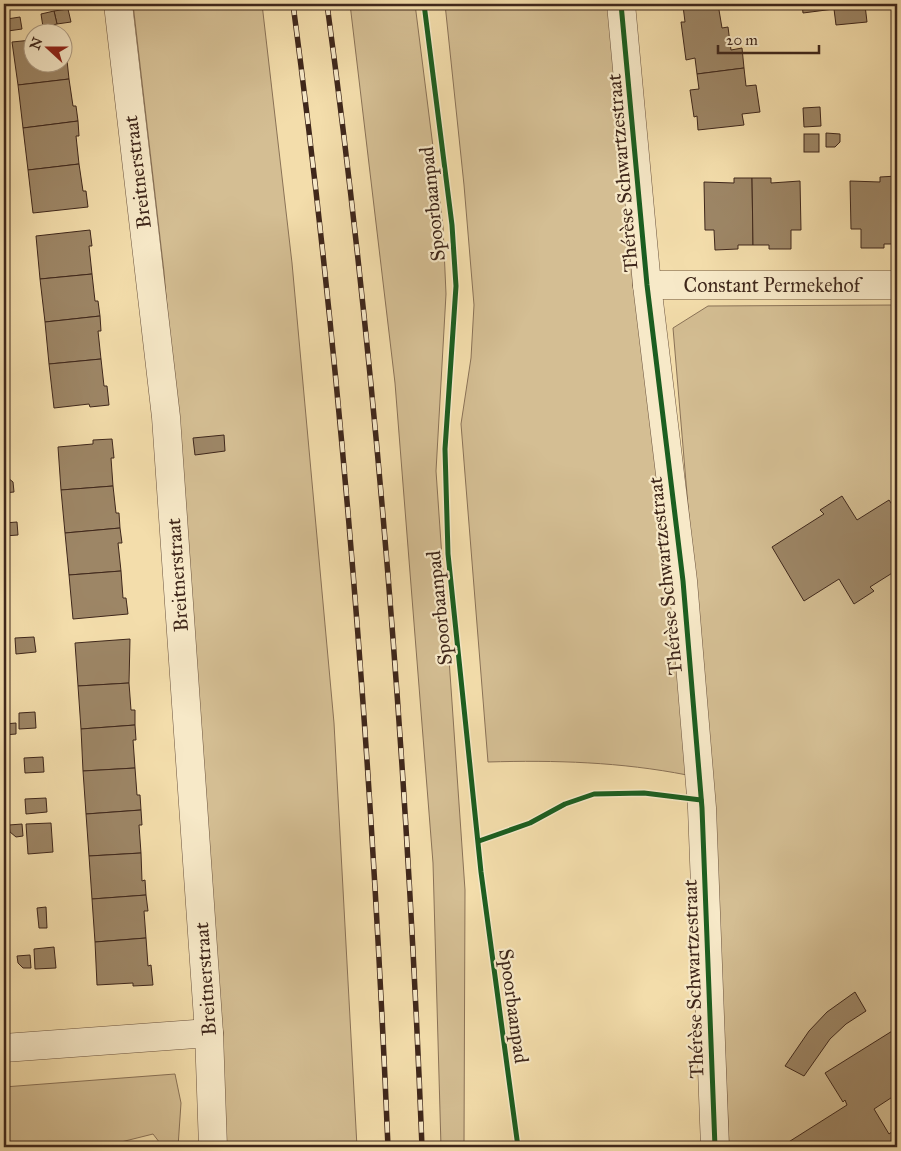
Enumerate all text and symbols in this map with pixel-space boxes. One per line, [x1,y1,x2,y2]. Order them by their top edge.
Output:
north arrow [22,22,72,72]
scale bar [718,22,820,54]
text: 20 m [726,31,758,49]
text: N [26,35,46,52]
street label: Thérèse Schwartzestraat [601,73,643,273]
street label: Breitnerstraat [118,114,156,230]
street label: Spoorbaanpad [414,145,450,263]
street label: Constant Permekehof [684,273,864,297]
street label: Thérèse Schwartzestraat [643,476,687,676]
street label: Breitnerstraat [161,517,193,633]
street label: Spoorbaanpad [421,549,457,667]
street label: Thérèse Schwartzestraat [678,879,708,1079]
street label: Breitnerstraat [189,921,221,1037]
street label: Spoorbaanpad [494,947,534,1065]

